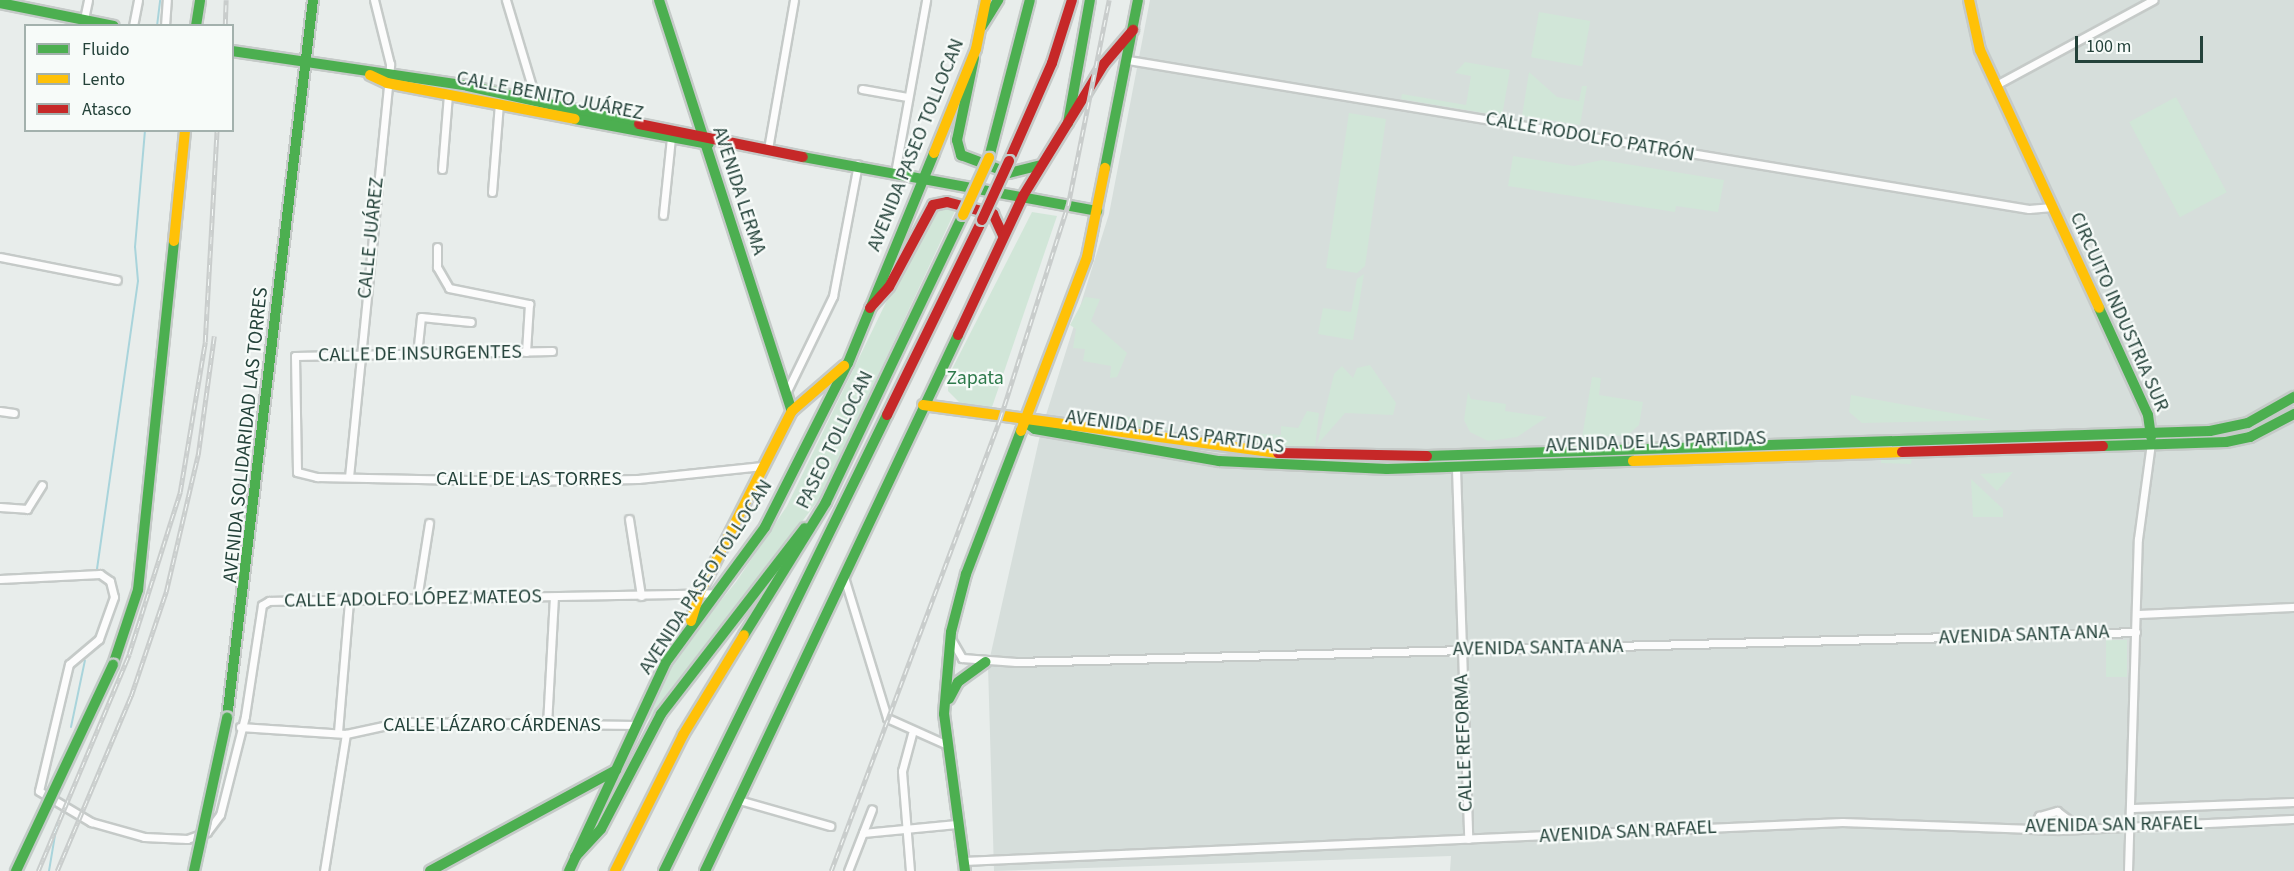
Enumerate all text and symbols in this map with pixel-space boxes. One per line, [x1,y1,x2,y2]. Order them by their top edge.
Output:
legend [24,24,234,132]
scale bar [2078,24,2206,62]
text: 100 m [2086,34,2131,59]
street label: AVENIDA PASEO TOLLOCAN [862,35,970,255]
text: Fluido [82,37,129,62]
street label: CALLE BENITO JUÁREZ [454,66,646,126]
text: Lento [82,67,125,92]
text: Atasco [82,97,131,122]
street label: CALLE RODOLFO PATRÓN [1484,107,1696,167]
street label: AVENIDA LERMA [707,124,771,258]
street label: CALLE JUÁREZ [353,176,389,300]
street label: CIRCUITO INDUSTRIA SUR [2064,209,2174,415]
street label: AVENIDA SOLIDARIDAD LAS TORRES [219,286,273,584]
street label: CALLE DE INSURGENTES [318,340,522,368]
park label: Zapata [946,366,1004,390]
street label: PASEO TOLLOCAN [791,367,879,513]
street label: AVENIDA DE LAS PARTIDAS [1064,405,1286,459]
street label: AVENIDA DE LAS PARTIDAS [1545,426,1767,458]
street label: CALLE DE LAS TORRES [436,467,622,491]
street label: AVENIDA PASEO TOLLOCAN [634,475,778,679]
street label: CALLE ADOLFO LÓPEZ MATEOS [284,585,542,613]
street label: AVENIDA SANTA ANA [1938,620,2110,650]
street label: AVENIDA SANTA ANA [1453,635,1623,661]
street label: CALLE REFORMA [1450,674,1478,812]
street label: CALLE LÁZARO CÁRDENAS [383,713,601,737]
street label: AVENIDA SAN RAFAEL [2025,811,2203,839]
street label: AVENIDA SAN RAFAEL [1539,815,1717,849]

